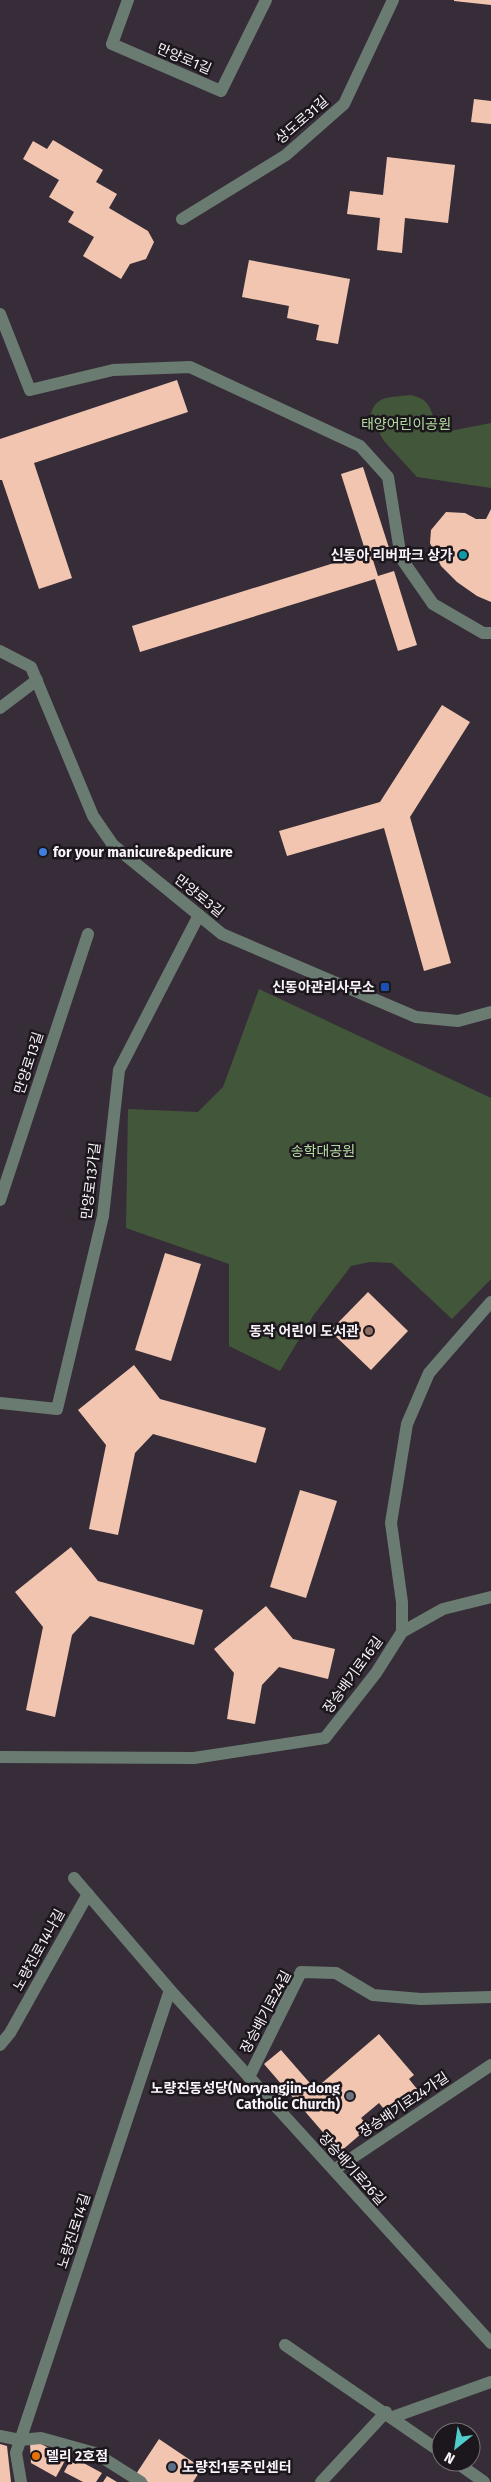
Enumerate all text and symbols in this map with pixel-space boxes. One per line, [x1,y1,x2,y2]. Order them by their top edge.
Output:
street label: 만양로1길 [154,40,214,78]
street label: 상도로31길 [272,93,332,147]
park label: 태양어린이공원 [361,416,451,433]
place label: 신동아 리버파크 상가 [330,547,453,564]
marker: 신동아 리버파크 상가 [457,549,469,561]
place label: for your manicure&pedicure [53,844,233,861]
marker: for your manicure&pedicure [37,846,49,858]
street label: 만양로3길 [171,871,227,921]
place label: 신동아관리사무소 [272,979,375,996]
marker: 신동아관리사무소 [379,981,391,993]
street label: 만양로13길 [11,1030,47,1096]
street label: 만양로13가길 [78,1142,104,1220]
park label: 송학대공원 [291,1143,355,1160]
place label: 동작 어린이 도서관 [249,1323,359,1340]
marker: 동작 어린이 도서관 [363,1325,375,1337]
street label: 장승배기로16길 [319,1633,387,1717]
street label: 노량진로14나길 [10,1906,68,1994]
street label: 장승배기로24길 [237,1968,295,2056]
street label: 장승배기로24가길 [356,2069,452,2141]
place label: 노량진동성당(Noryangjin-dong Catholic Church) [151,2080,340,2113]
marker: 노량진동성당(Noryangjin-dong Catholic Church) [344,2090,356,2102]
street label: 장승배기로26길 [315,2129,389,2209]
street label: 노량진로14길 [54,2191,94,2271]
north arrow [431,2422,481,2472]
place label: 델리 2호점 [46,2448,108,2465]
text: N [441,2448,458,2468]
marker: 델리 2호점 [30,2450,42,2462]
place label: 노량진1동주민센터 [182,2459,292,2476]
marker: 노량진1동주민센터 [166,2461,178,2473]

